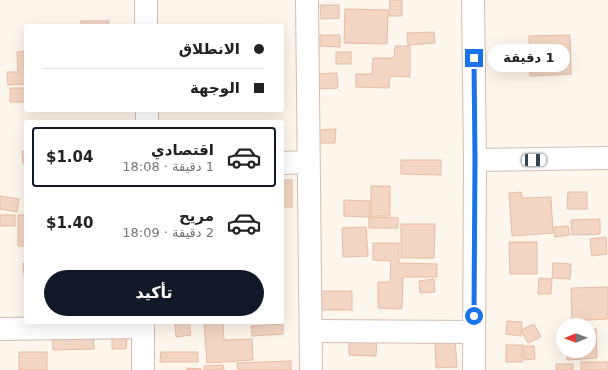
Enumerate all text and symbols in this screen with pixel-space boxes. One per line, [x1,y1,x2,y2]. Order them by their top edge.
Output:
text: الانطلاق [179,40,240,58]
callout: 1 دقيقة [488,44,570,72]
route end [465,49,483,67]
text: 1 دقيقة [503,50,555,65]
text: الوجهة [190,79,240,97]
icon: car [226,139,262,175]
text: اقتصادي [151,141,214,159]
text: $1.04 [46,148,93,166]
car [522,154,546,166]
text: 1 دقيقة · 18:08 [122,159,214,174]
icon: car [226,205,262,241]
text: مريح [179,207,214,225]
text: $1.40 [46,214,93,232]
text: 2 دقيقة · 18:09 [122,225,214,240]
button: تأكيد [44,270,264,316]
route start [465,307,483,325]
north arrow [556,318,596,358]
map controls [556,318,596,358]

